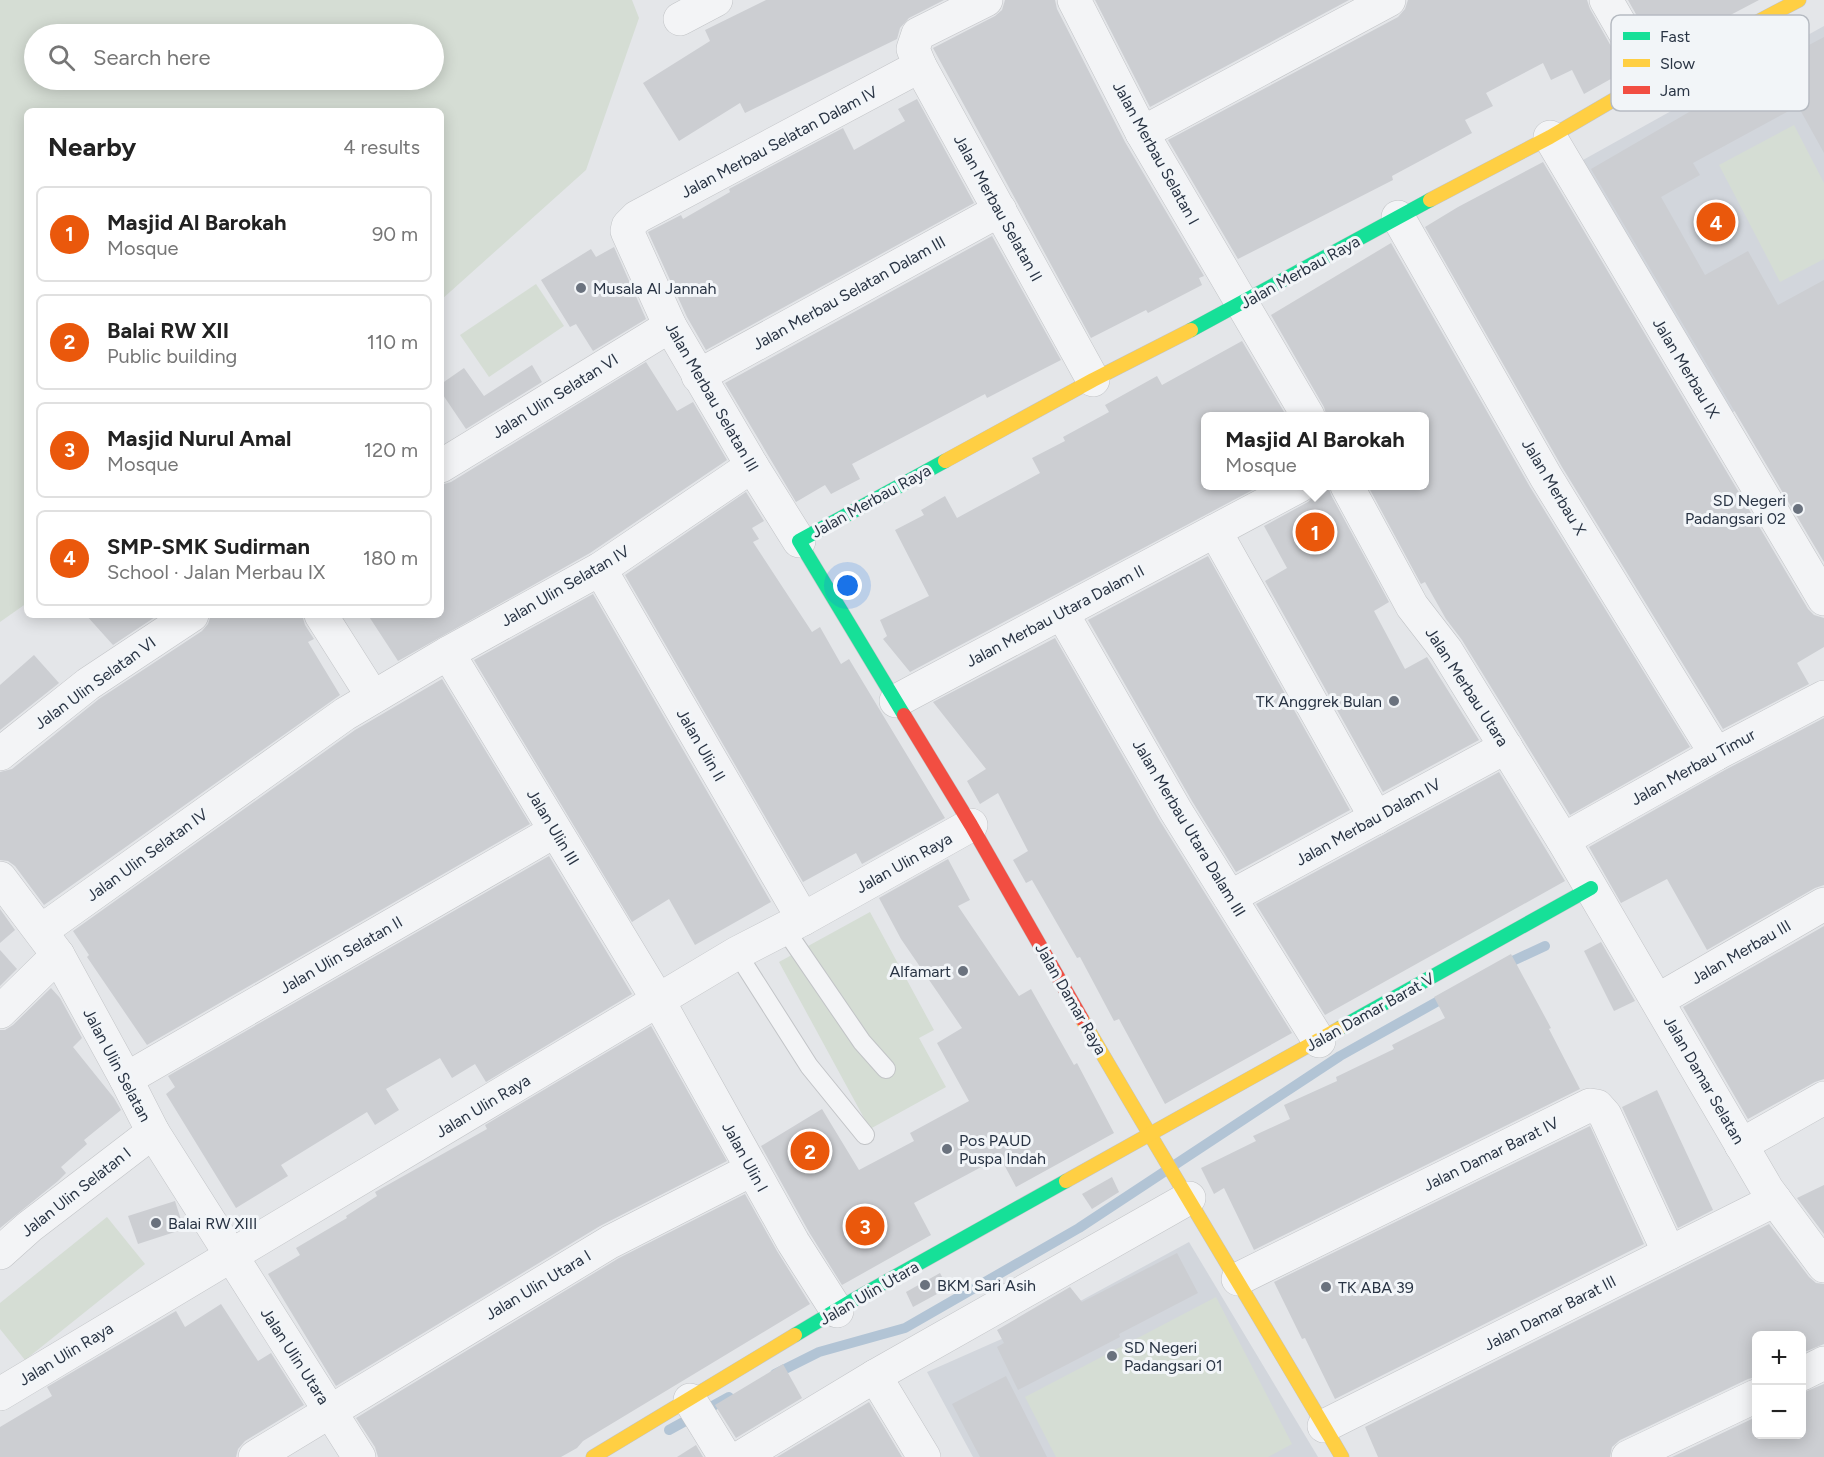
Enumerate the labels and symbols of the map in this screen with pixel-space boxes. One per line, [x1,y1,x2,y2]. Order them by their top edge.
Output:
legend [1611,15,1809,111]
text: Fast [1660,27,1690,46]
text: Slow [1660,54,1695,73]
street label: Jalan Merbau Selatan I [1109,78,1203,228]
text: Jam [1660,81,1690,100]
street label: Jalan Merbau Selatan Dalam IV [677,82,881,202]
street label: Jalan Merbau Selatan II [950,131,1046,285]
pin: 4 [1696,200,1736,244]
street label: Jalan Merbau Raya [1237,231,1363,313]
street label: Jalan Merbau Selatan Dalam III [749,232,949,354]
place label: Musala Al Jannah [593,279,716,298]
marker: Musala Al Jannah [574,281,588,295]
street label: Jalan Merbau IX [1649,315,1723,422]
street label: Jalan Merbau Selatan III [661,319,763,475]
street label: Jalan Ulin Selatan VI [488,349,622,443]
street label: Jalan Merbau X [1518,435,1590,539]
street label: Jalan Merbau Raya [808,460,934,542]
place label: SD Negeri Padangsari 02 [1685,491,1786,528]
marker: SD Negeri Padangsari 02 [1791,502,1805,516]
pin: 1 [1296,510,1334,554]
street label: Jalan Ulin Selatan IV [497,541,633,631]
street label: Jalan Merbau Utara Dalam II [963,561,1147,671]
your location [833,571,862,600]
street label: Jalan Merbau Utara [1421,624,1513,750]
street label: Jalan Ulin Selatan VI [31,633,159,733]
place label: TK Anggrek Bulan [1256,692,1382,711]
marker: TK Anggrek Bulan [1387,694,1401,708]
street label: Jalan Ulin II [673,705,729,785]
street label: Jalan Merbau Timur [1627,725,1759,809]
street label: Jalan Merbau Utara Dalam III [1128,736,1250,920]
street label: Jalan Merbau Dalam IV [1292,774,1444,870]
street label: Jalan Ulin III [523,786,583,868]
street label: Jalan Ulin Selatan IV [83,805,211,905]
street label: Jalan Ulin Raya [853,829,955,897]
street label: Jalan Ulin Selatan II [276,912,406,998]
street label: Jalan Merbau III [1688,916,1794,988]
street label: Jalan Damar Raya [1031,940,1111,1058]
place label: Alfamart [889,962,951,981]
marker: Alfamart [956,964,970,978]
street label: Jalan Damar Barat V [1302,969,1438,1055]
street label: Jalan Ulin Selatan [79,1005,155,1125]
street label: Jalan Damar Selatan [1660,1013,1748,1147]
street label: Jalan Ulin Raya [432,1070,534,1142]
street label: Jalan Damar Barat IV [1420,1113,1562,1195]
street label: Jalan Ulin I [718,1119,772,1195]
pin: 2 [790,1128,830,1174]
place label: Pos PAUD Puspa Indah [959,1131,1046,1168]
marker: Pos PAUD Puspa Indah [940,1142,954,1156]
street label: Jalan Ulin Selatan I [17,1143,135,1241]
pin: 3 [846,1204,884,1248]
place label: Balai RW XIII [168,1214,257,1233]
marker: Balai RW XIII [149,1216,163,1230]
street label: Jalan Ulin Utara I [482,1246,594,1324]
street label: Jalan Ulin Utara [816,1257,922,1329]
street label: Jalan Damar Barat III [1481,1271,1619,1355]
place label: BKM Sari Asih [937,1276,1036,1295]
marker: BKM Sari Asih [918,1278,932,1292]
place label: TK ABA 39 [1338,1278,1414,1297]
marker: TK ABA 39 [1319,1280,1333,1294]
street label: Jalan Ulin Utara [257,1304,333,1408]
street label: Jalan Ulin Raya [15,1318,117,1390]
place label: SD Negeri Padangsari 01 [1124,1338,1223,1375]
marker: SD Negeri Padangsari 01 [1105,1349,1119,1363]

